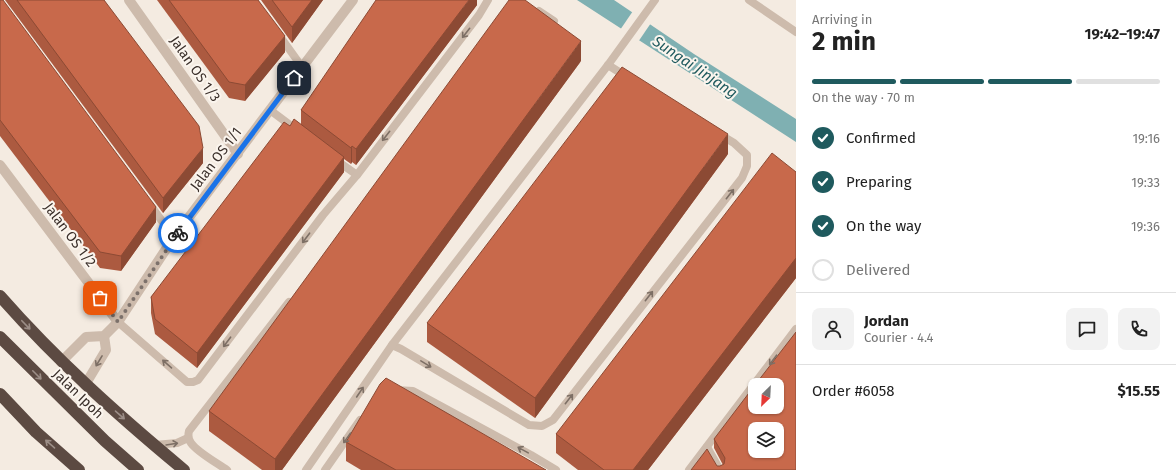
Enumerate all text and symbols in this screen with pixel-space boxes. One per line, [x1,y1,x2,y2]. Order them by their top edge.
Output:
text: Arriving in [812,12,872,27]
text: 19:42–19:47 [1084,25,1160,43]
text: 2 min [812,26,876,57]
one-way arrow [461,28,470,39]
water label: Sungai Jinjang [648,32,741,102]
street label: Jalan OS 1/3 [166,33,224,105]
pin [277,61,311,95]
icon: home [283,67,305,89]
text: On the way · 70 m [812,90,915,105]
street label: Jalan OS 1/1 [187,124,245,194]
icon: check [812,127,834,149]
text: Confirmed [846,129,916,147]
one-way arrow [382,131,391,142]
text: 19:16 [1132,131,1160,146]
icon: check [812,171,834,193]
text: Preparing [846,173,911,191]
text: 19:33 [1131,175,1160,190]
one-way arrow [725,189,734,200]
street label: Jalan OS 1/2 [40,200,100,271]
courier [158,213,198,253]
icon: check [812,215,834,237]
text: On the way [846,217,921,235]
text: 19:36 [1131,219,1160,234]
icon: bike [167,222,189,244]
one-way arrow [301,233,310,244]
text: Delivered [846,261,910,279]
pin [83,281,117,315]
icon: bag [89,287,111,309]
one-way arrow [645,291,654,302]
button: person [812,308,854,350]
button: chat [1066,308,1108,350]
button: phone [1118,308,1160,350]
text: Jordan [864,312,909,330]
one-way arrow [21,320,31,330]
text: Courier · 4.4 [864,330,934,345]
one-way arrow [223,336,231,347]
one-way arrow [768,354,777,365]
one-way arrow [95,355,103,367]
one-way arrow [161,359,172,368]
one-way arrow [420,360,432,368]
street label: Jalan Ipoh [49,366,107,422]
one-way arrow [32,370,42,380]
north arrow [748,378,784,414]
map controls [748,378,784,458]
text: Order #6058 [812,382,895,400]
text: $15.55 [1118,382,1160,400]
one-way arrow [356,386,364,397]
one-way arrow [565,393,573,404]
one-way arrow [115,411,125,420]
button: layers [748,422,784,458]
one-way arrow [343,433,351,444]
one-way arrow [165,439,178,447]
one-way arrow [44,440,55,449]
one-way arrow [517,446,529,454]

